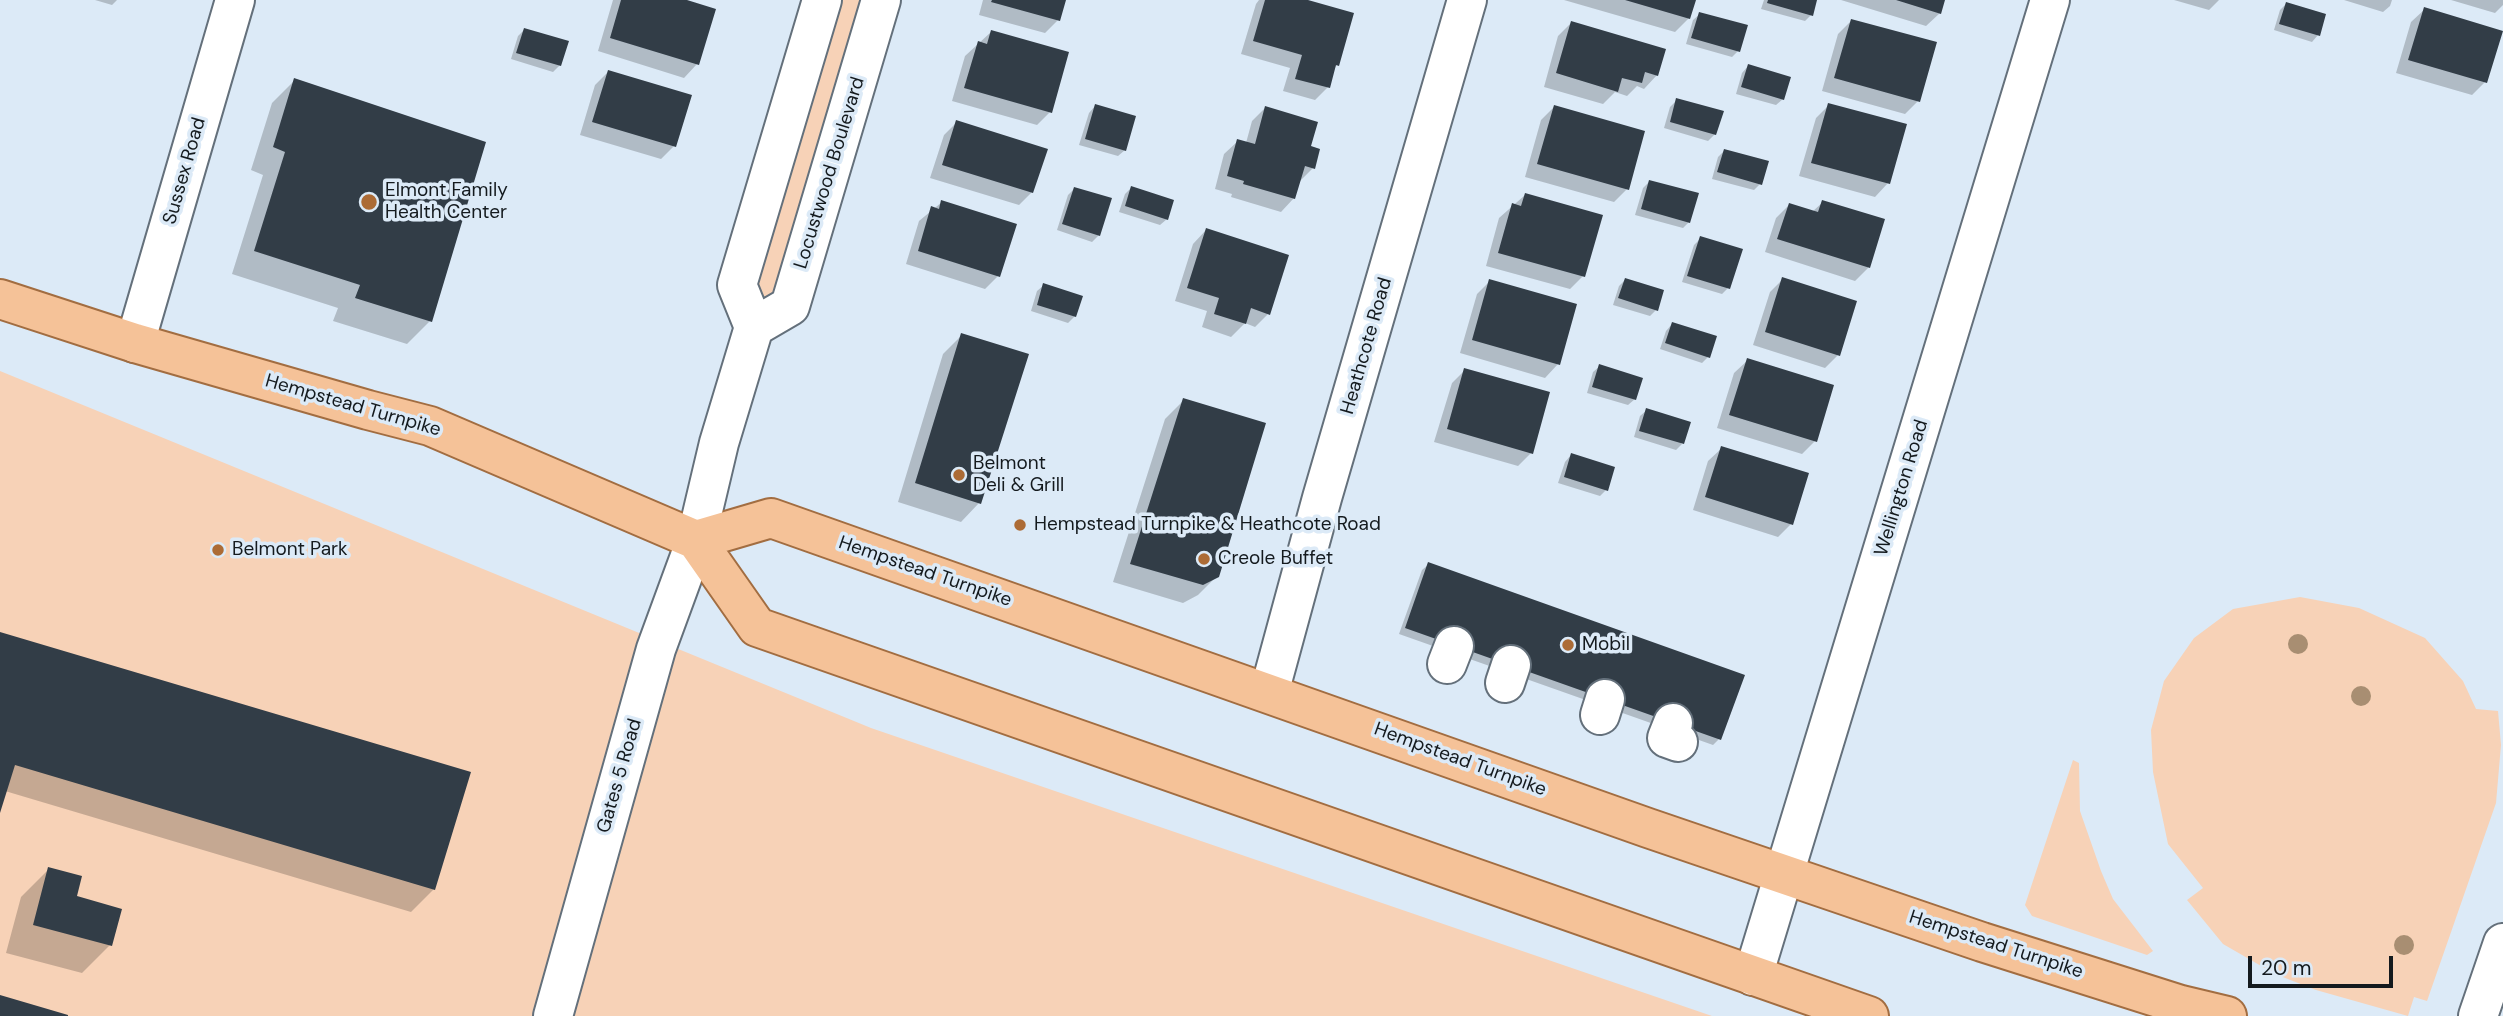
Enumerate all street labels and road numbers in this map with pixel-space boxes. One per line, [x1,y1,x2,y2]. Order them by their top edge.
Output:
street label: Locustwood Boulevard [790,74,870,272]
street label: Sussex Road [159,115,211,227]
street label: Heathcote Road [1337,275,1397,417]
street label: Hempstead Turnpike [263,370,443,442]
street label: Wellington Road [1870,417,1934,559]
street label: Hempstead Turnpike [835,532,1015,612]
street label: Gates 5 Road [593,716,647,836]
street label: Hempstead Turnpike [1371,718,1549,802]
street label: Hempstead Turnpike [1906,906,2086,984]

